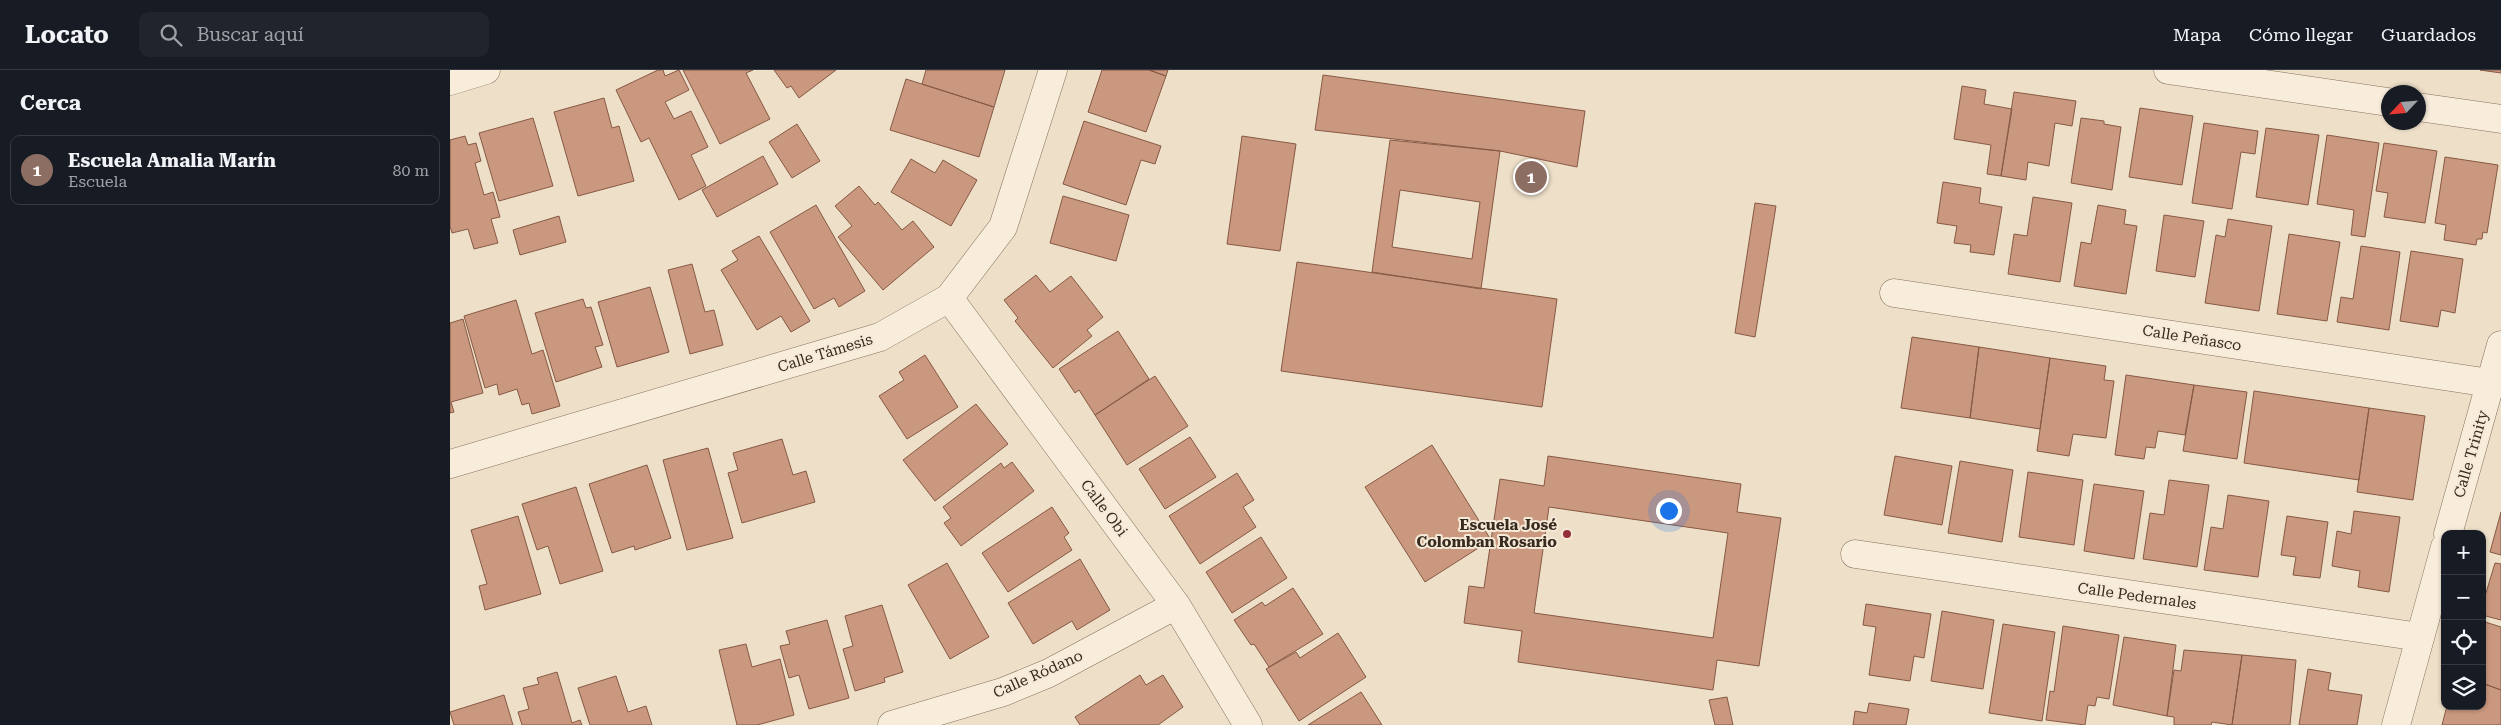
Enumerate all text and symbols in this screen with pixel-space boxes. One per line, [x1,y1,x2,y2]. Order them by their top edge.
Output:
search box [139,12,489,57]
text: Locato [25,21,109,49]
icon: search [157,21,185,49]
text: Buscar aquí [197,23,304,46]
text: Mapa [2173,24,2221,45]
text: Cómo llegar [2249,24,2353,45]
text: Guardados [2381,24,2476,45]
north arrow [2381,85,2426,130]
text: Cerca [20,91,81,115]
text: Escuela Amalia Marín [68,149,276,172]
pin: 1 [1515,158,1547,196]
text: 1 [33,161,41,180]
text: 80 m [392,161,429,180]
text: Escuela [68,172,127,191]
street label: Calle Peñasco [2141,321,2243,355]
street label: Calle Támesis [775,330,875,376]
street label: Calle Trinity [2450,408,2492,500]
street label: Calle Obi [1077,476,1131,540]
your location [1656,498,1682,524]
place label: Escuela José Colomban Rosario [1416,516,1557,551]
marker: Escuela José Colomban Rosario [1561,528,1573,540]
map controls [2441,530,2486,710]
button: + [2441,530,2486,575]
button: − [2441,575,2486,620]
street label: Calle Pedernales [2077,579,2197,613]
button: locate [2441,620,2486,665]
street label: Calle Ródano [990,646,1086,702]
button: layers [2441,665,2486,710]

